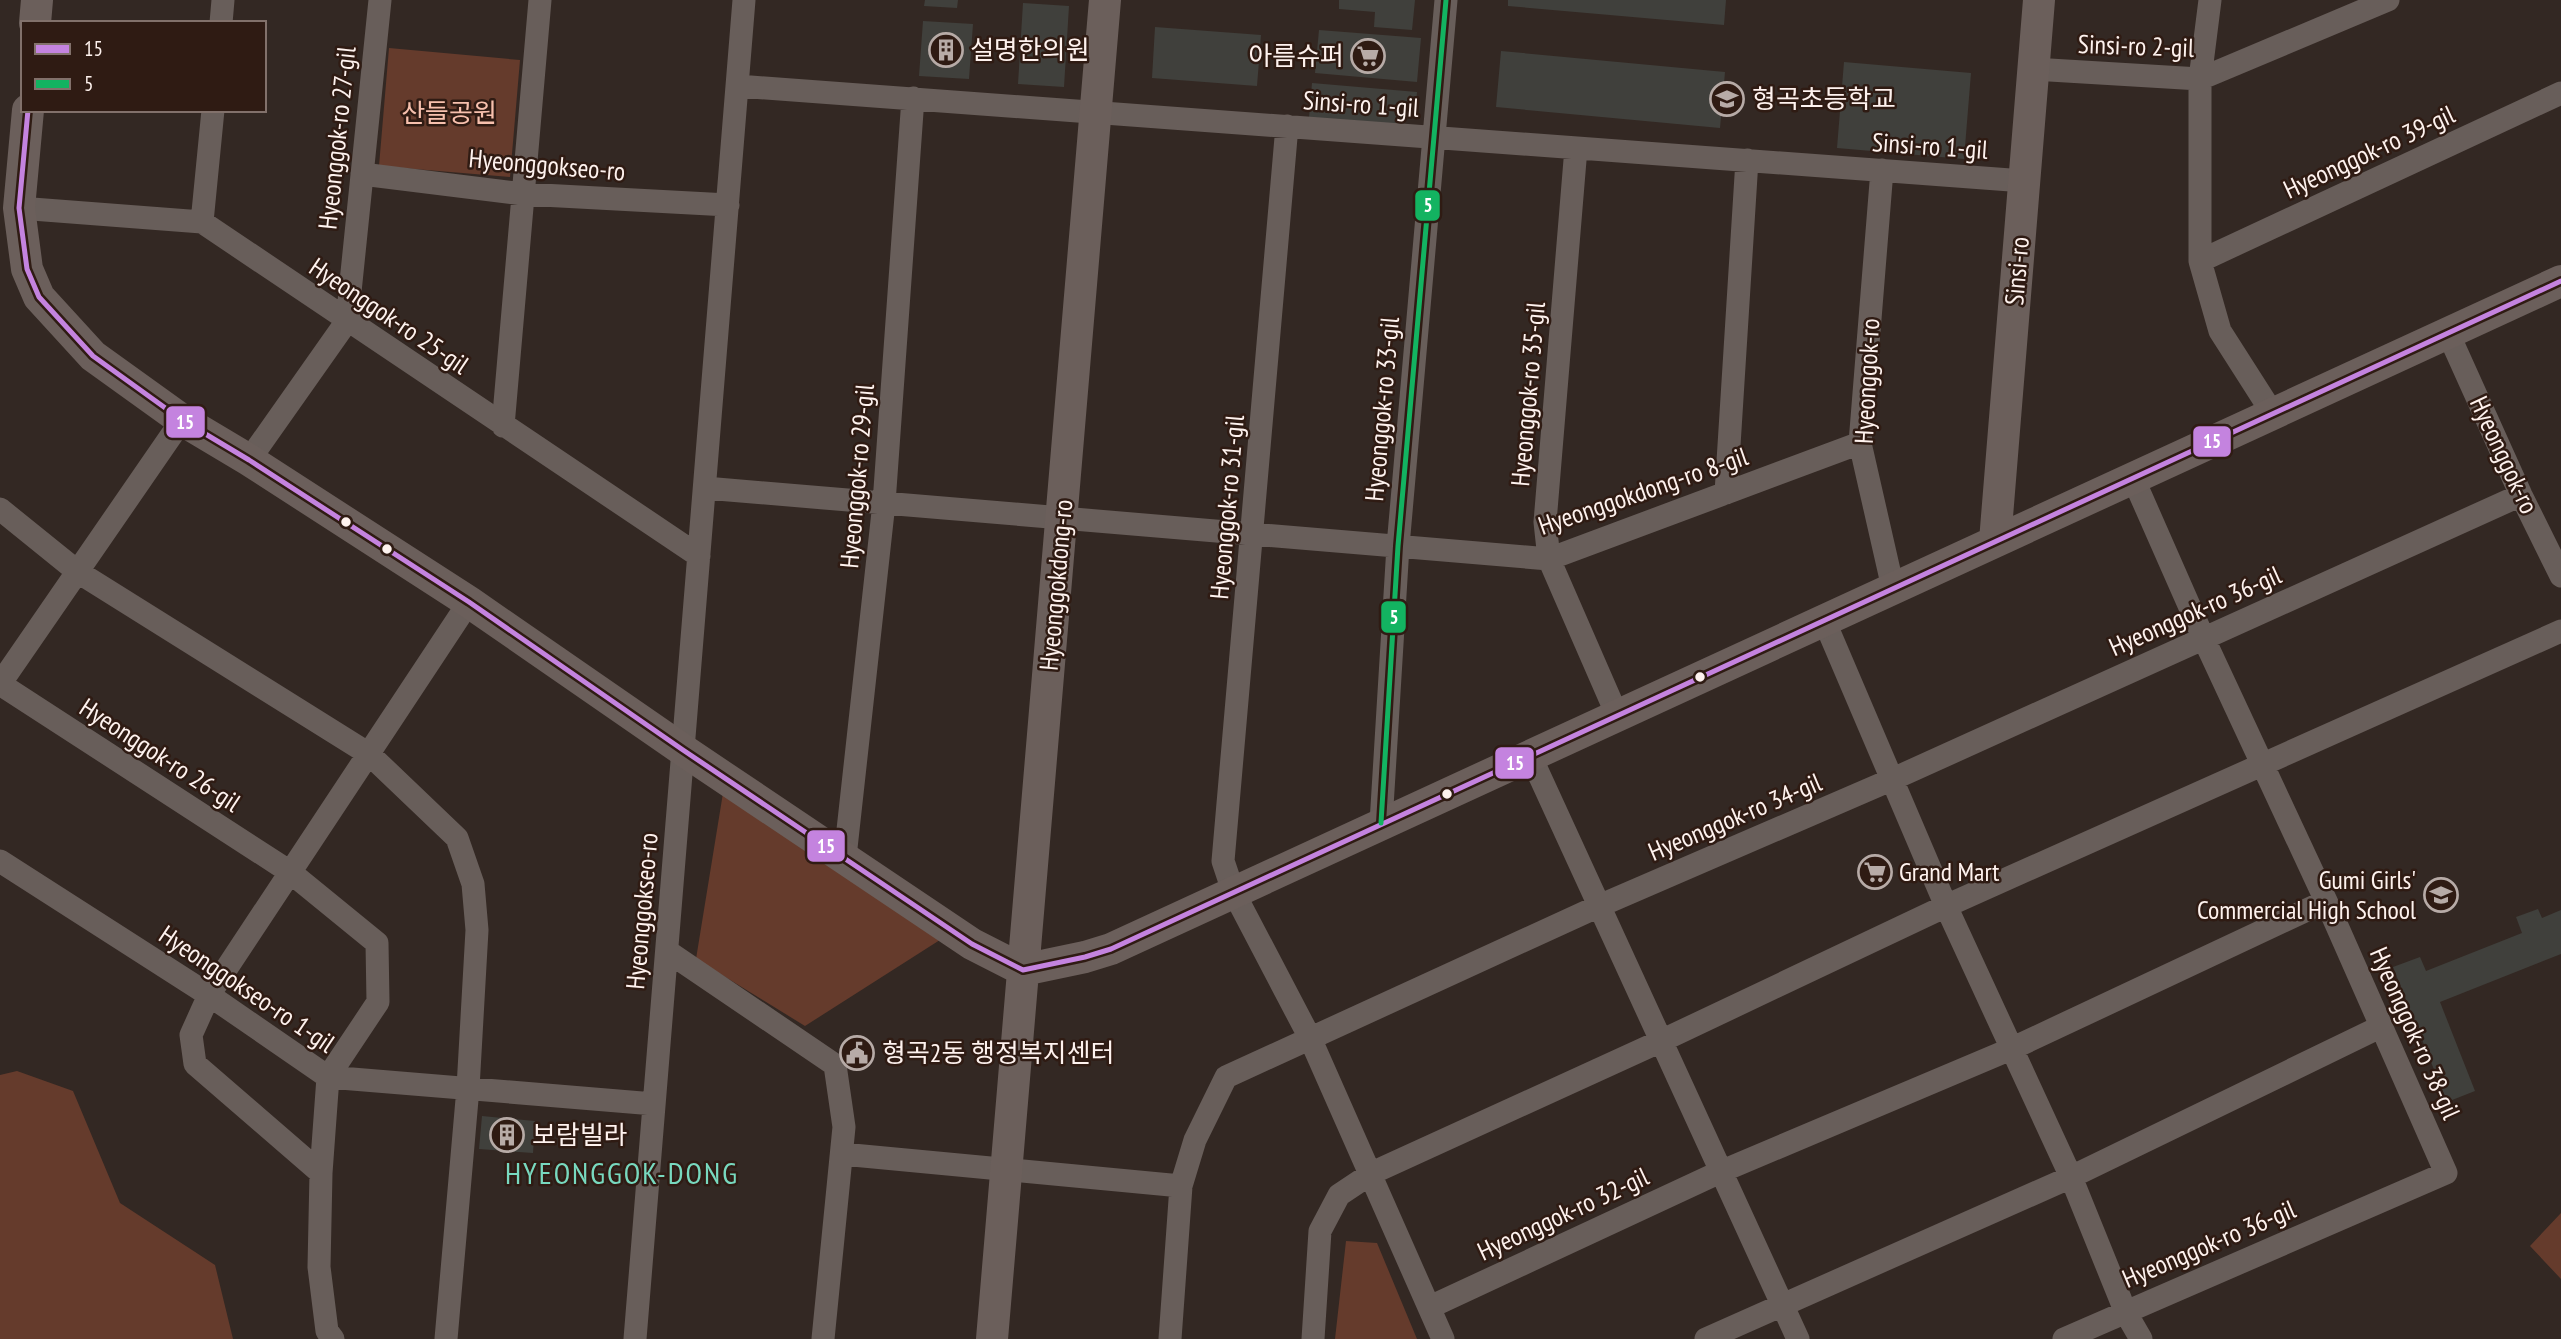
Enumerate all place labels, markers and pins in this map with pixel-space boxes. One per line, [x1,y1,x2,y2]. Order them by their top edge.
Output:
building icon: 설명한의원 [927,31,965,69]
place label: 설명한의원 [970,33,1090,66]
supermarket icon: 아름슈퍼 [1349,37,1387,75]
place label: 아름슈퍼 [1248,39,1344,72]
school or university icon: 형곡초등학교 [1708,80,1746,118]
place label: 형곡초등학교 [1752,82,1896,115]
unlabelled marker [339,515,353,529]
unlabelled marker [380,542,394,556]
unlabelled marker [1693,670,1707,684]
unlabelled marker [1440,787,1454,801]
supermarket icon: Grand Mart [1856,853,1894,891]
place label: Grand Mart [1899,855,1999,888]
place label: Gumi Girls' Commercial High School [2197,863,2416,926]
school or university icon: Gumi Girls' Commercial High School [2422,876,2460,914]
public building icon: 형곡2동 행정복지센터 [838,1034,876,1072]
place label: 형곡2동 행정복지센터 [882,1036,1115,1069]
building icon: 보람빌라 [488,1116,526,1154]
place label: 보람빌라 [532,1118,628,1151]

